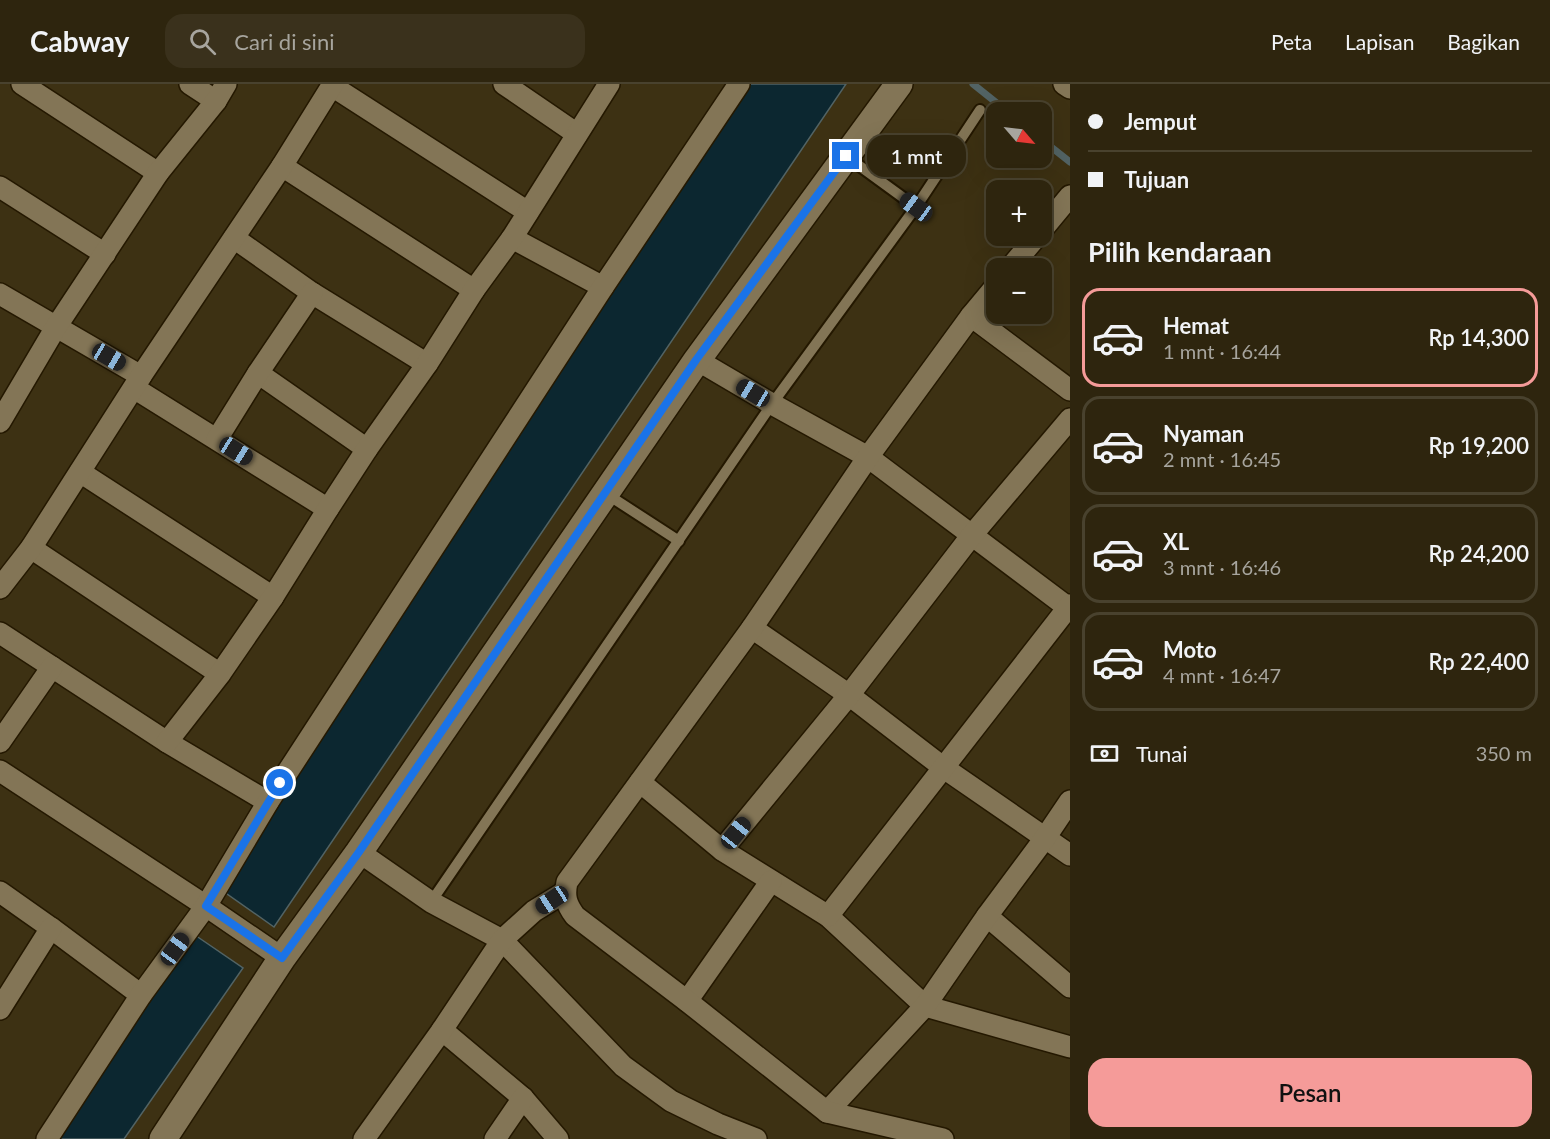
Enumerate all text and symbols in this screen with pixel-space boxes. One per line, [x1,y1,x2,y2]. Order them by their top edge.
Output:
search box [165,14,585,68]
text: Cabway [30,24,129,58]
icon: search [186,25,219,58]
text: Cari di sini [234,28,334,55]
text: Peta [1271,29,1312,54]
text: Lapisan [1345,29,1414,54]
text: Bagikan [1447,29,1520,54]
north arrow [986,102,1052,168]
map controls [986,102,1052,324]
text: Jemput [1124,108,1196,135]
callout: 1 mnt [867,135,966,177]
route end [832,142,859,169]
text: 1 mnt [891,144,942,168]
text: Tujuan [1124,166,1189,193]
button: + [986,180,1052,246]
car [896,189,936,225]
text: Pilih kendaraan [1088,235,1272,268]
button: − [986,258,1052,324]
icon: car [1091,311,1145,365]
text: Hemat [1163,312,1229,339]
text: Rp 14,300 [1428,324,1529,351]
text: 1 mnt · 16:44 [1163,339,1281,363]
car [89,340,129,374]
car [733,376,773,410]
icon: car [1091,419,1145,473]
text: Nyaman [1163,420,1244,447]
text: Rp 19,200 [1428,432,1529,459]
car [216,434,256,468]
text: 2 mnt · 16:45 [1163,447,1281,471]
icon: car [1091,527,1145,581]
text: XL [1163,528,1189,555]
text: Rp 24,200 [1428,540,1529,567]
text: 3 mnt · 16:46 [1163,555,1281,579]
icon: car [1091,635,1145,689]
text: Moto [1163,636,1217,663]
text: Rp 22,400 [1428,648,1529,675]
text: 4 mnt · 16:47 [1163,663,1281,687]
icon: cash [1088,737,1121,770]
text: Tunai [1136,740,1187,767]
text: 350 m [1476,741,1532,765]
route start [266,769,293,796]
car [718,813,754,853]
car [532,883,572,917]
car [157,929,193,969]
button: Pesan [1088,1058,1532,1127]

